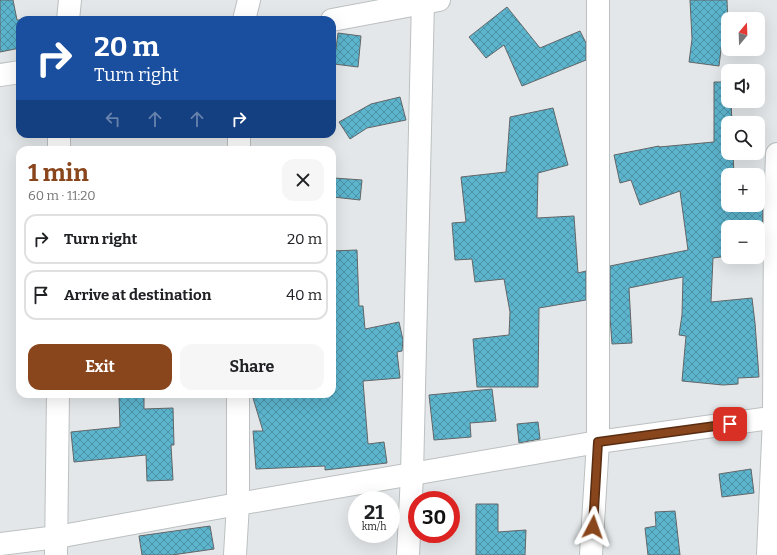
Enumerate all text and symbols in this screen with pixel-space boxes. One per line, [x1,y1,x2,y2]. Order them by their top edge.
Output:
north arrow [721,12,765,56]
map controls [721,12,765,264]
text: 20 m [94,30,159,63]
icon: right [28,32,80,84]
text: Turn right [94,64,179,86]
button: sound [721,64,765,108]
icon: left [102,108,124,130]
icon: ahead [144,108,166,130]
icon: ahead [186,108,208,130]
icon: right [228,108,250,130]
button: search [721,116,765,160]
text: 1 min [28,159,89,187]
button: close [282,159,324,201]
button: + [721,168,765,212]
text: 60 m · 11:20 [28,188,96,203]
button: − [721,220,765,264]
icon: right [30,228,52,250]
text: Turn right [64,230,137,248]
text: 20 m [287,230,322,248]
icon: arrive [30,284,52,306]
text: Arrive at destination [64,286,211,304]
text: 40 m [286,286,322,304]
button: Exit [28,344,172,390]
button: Share [180,344,324,390]
pin [713,407,747,441]
icon: arrive [719,413,741,435]
speed limit sign: 30 [408,491,460,543]
text: 21 [364,500,384,524]
position arrow [572,506,614,548]
text: km/h [362,521,386,533]

